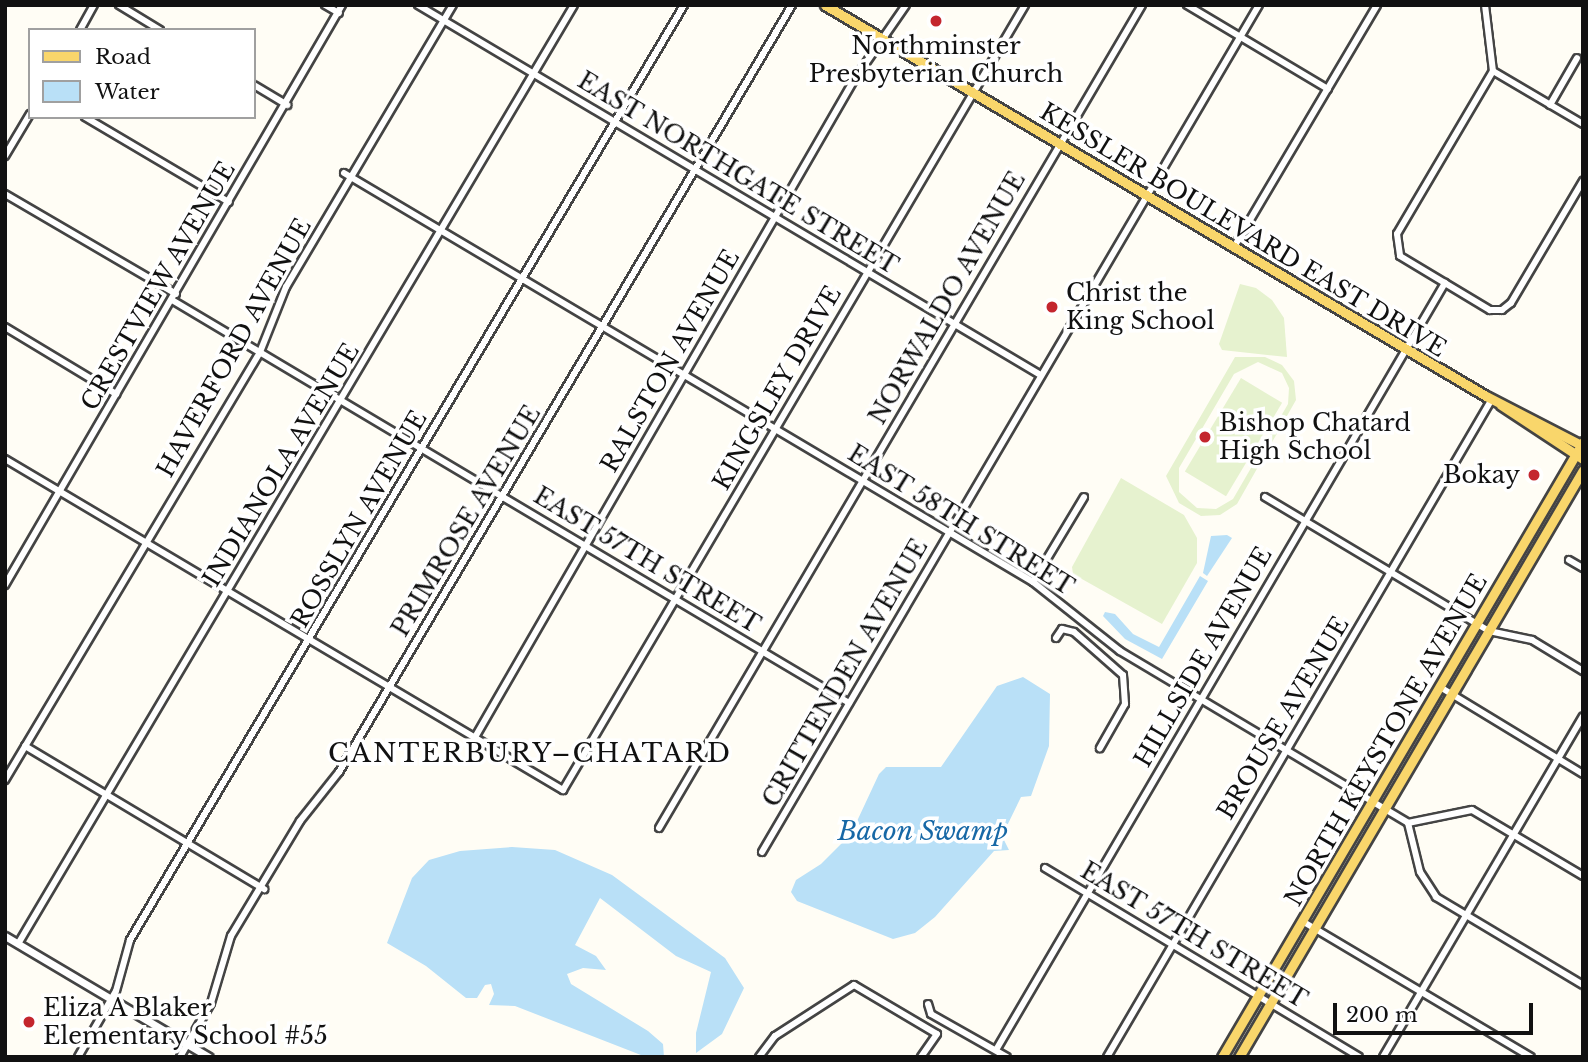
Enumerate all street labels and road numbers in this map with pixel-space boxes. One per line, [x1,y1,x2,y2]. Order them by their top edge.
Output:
street label: EAST NORTHGATE STREET [572,66,904,280]
street label: KESSLER BOULEVARD EAST DRIVE [1034,97,1452,363]
street label: CRESTVIEW AVENUE [74,156,242,416]
street label: NORWALDO AVENUE [863,166,1031,430]
street label: HAVERFORD AVENUE [151,213,317,483]
street label: RALSTON AVENUE [594,244,746,478]
street label: KINGSLEY DRIVE [707,280,847,496]
street label: INDIANOLA AVENUE [196,337,366,593]
street label: PRIMROSE AVENUE [385,400,547,642]
street label: ROSSLYN AVENUE [285,405,433,633]
street label: EAST 58TH STREET [842,438,1080,602]
street label: EAST 57TH STREET [528,481,766,639]
street label: CRITTENDEN AVENUE [756,534,934,812]
street label: HILLSIDE AVENUE [1128,541,1278,773]
street label: NORTH KEYSTONE AVENUE [1279,569,1493,911]
street label: BROUSE AVENUE [1211,611,1355,825]
street label: EAST 57TH STREET [1075,856,1313,1014]

